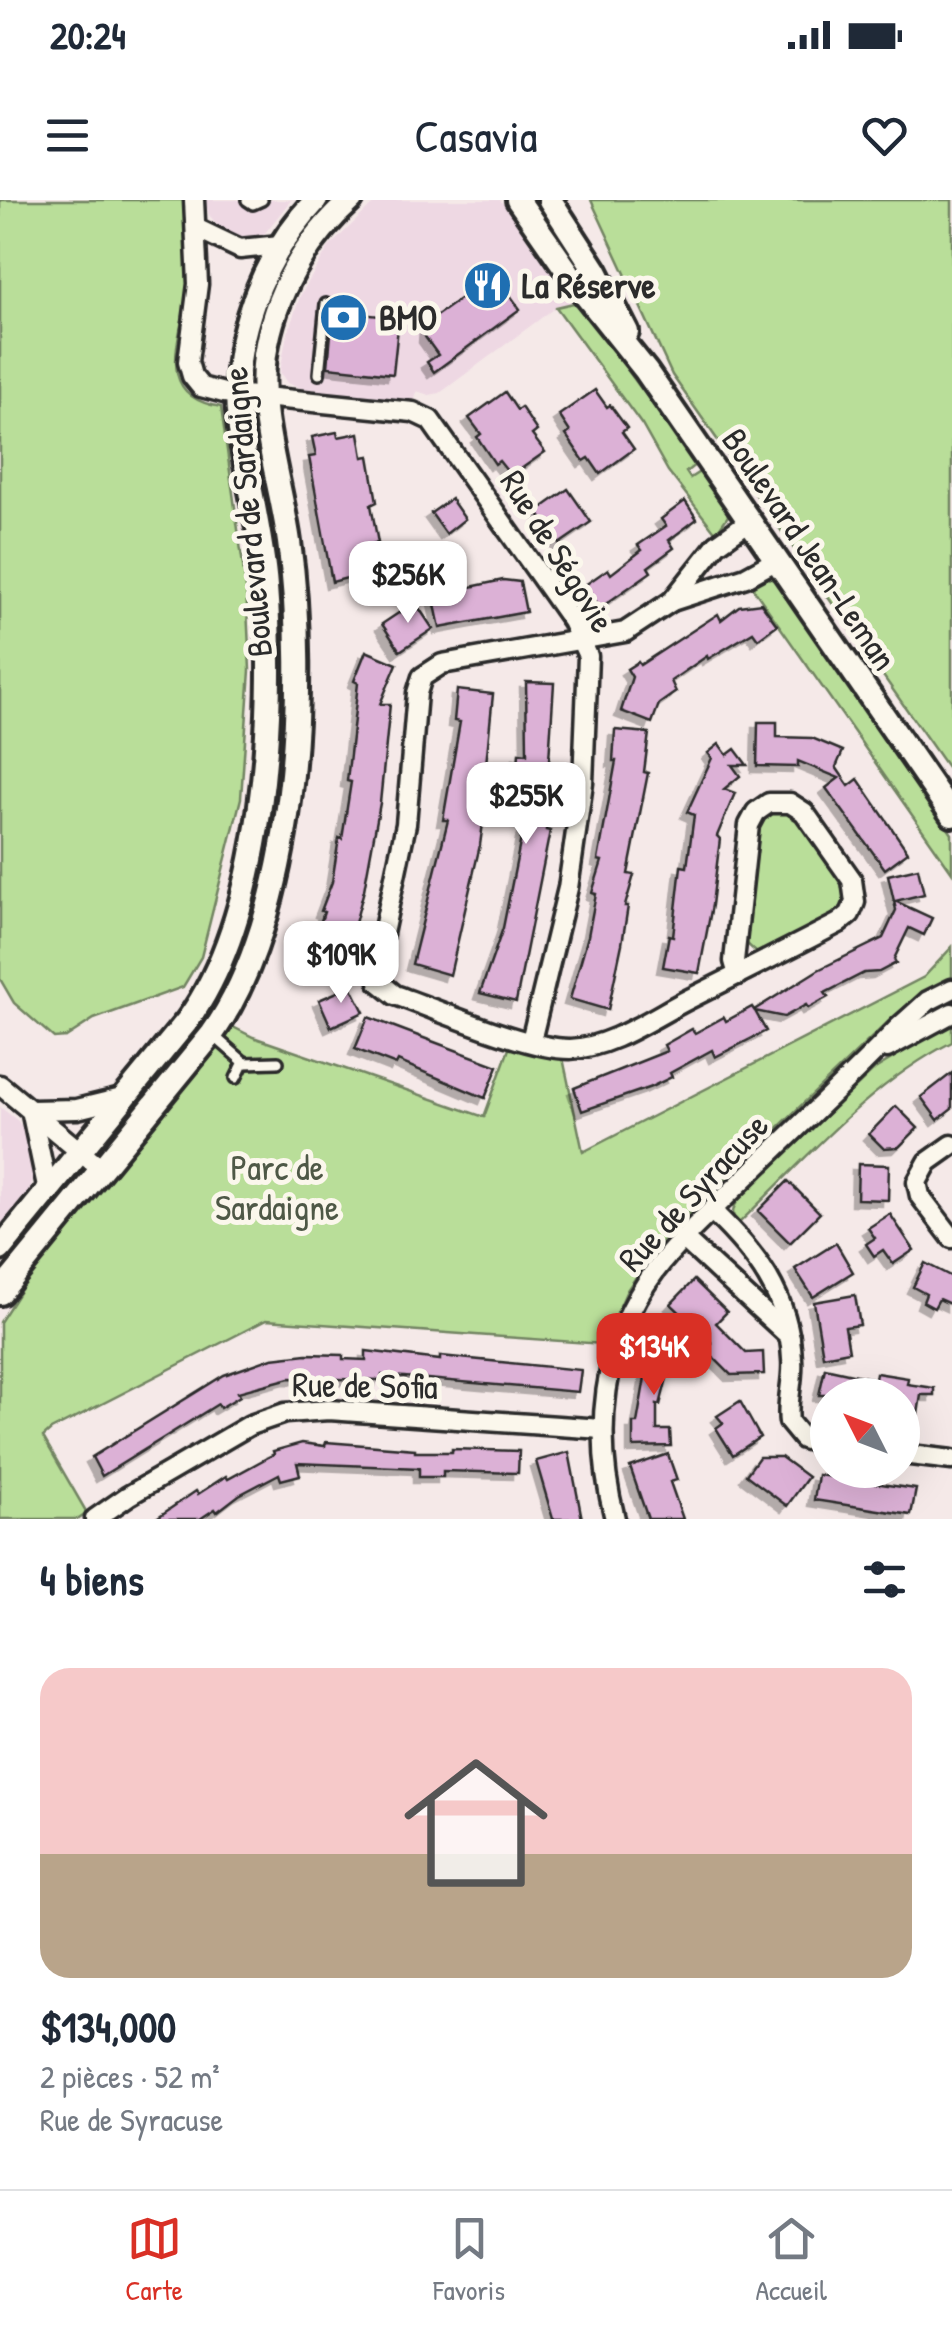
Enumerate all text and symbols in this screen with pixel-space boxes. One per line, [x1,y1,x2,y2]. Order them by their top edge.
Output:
text: 20:24 [50,9,126,61]
text: Casavia [415,105,538,166]
icon: menu [40,108,95,163]
icon: heart [857,108,912,163]
restaurant icon: La Réserve [461,259,513,311]
place label: La Réserve [522,262,655,309]
bank icon: BMO [318,291,370,343]
place label: BMO [379,294,437,341]
street label: Boulevard de Sardaigne [211,365,283,659]
street label: Boulevard Jean-Leman [711,419,909,679]
street label: Rue de Ségovie [490,461,626,641]
pin: $256K [338,541,478,626]
text: $256K [371,552,445,595]
pin: $255K [456,762,596,847]
text: $255K [488,773,564,816]
pin: $109K [271,921,411,1006]
text: $109K [306,932,376,975]
street label: Rue de Syracuse [607,1103,779,1281]
park label: Parc de Sardaigne [215,1144,339,1231]
pin: $134K [584,1313,724,1398]
text: $134K [619,1324,689,1367]
street label: Rue de Sofia [292,1360,438,1410]
north arrow [810,1378,920,1488]
map controls [810,1378,920,1488]
text: 4 biens [40,1551,144,1608]
icon: filters [857,1552,912,1607]
icon: home [386,1733,566,1913]
text: $134,000 [40,1998,176,2055]
text: 2 pièces · 52 m² [40,2055,220,2098]
text: Rue de Syracuse [40,2098,223,2141]
tab: Carte [125,2211,183,2309]
tab: Favoris [433,2211,505,2309]
tab: Accueil [755,2211,827,2309]

